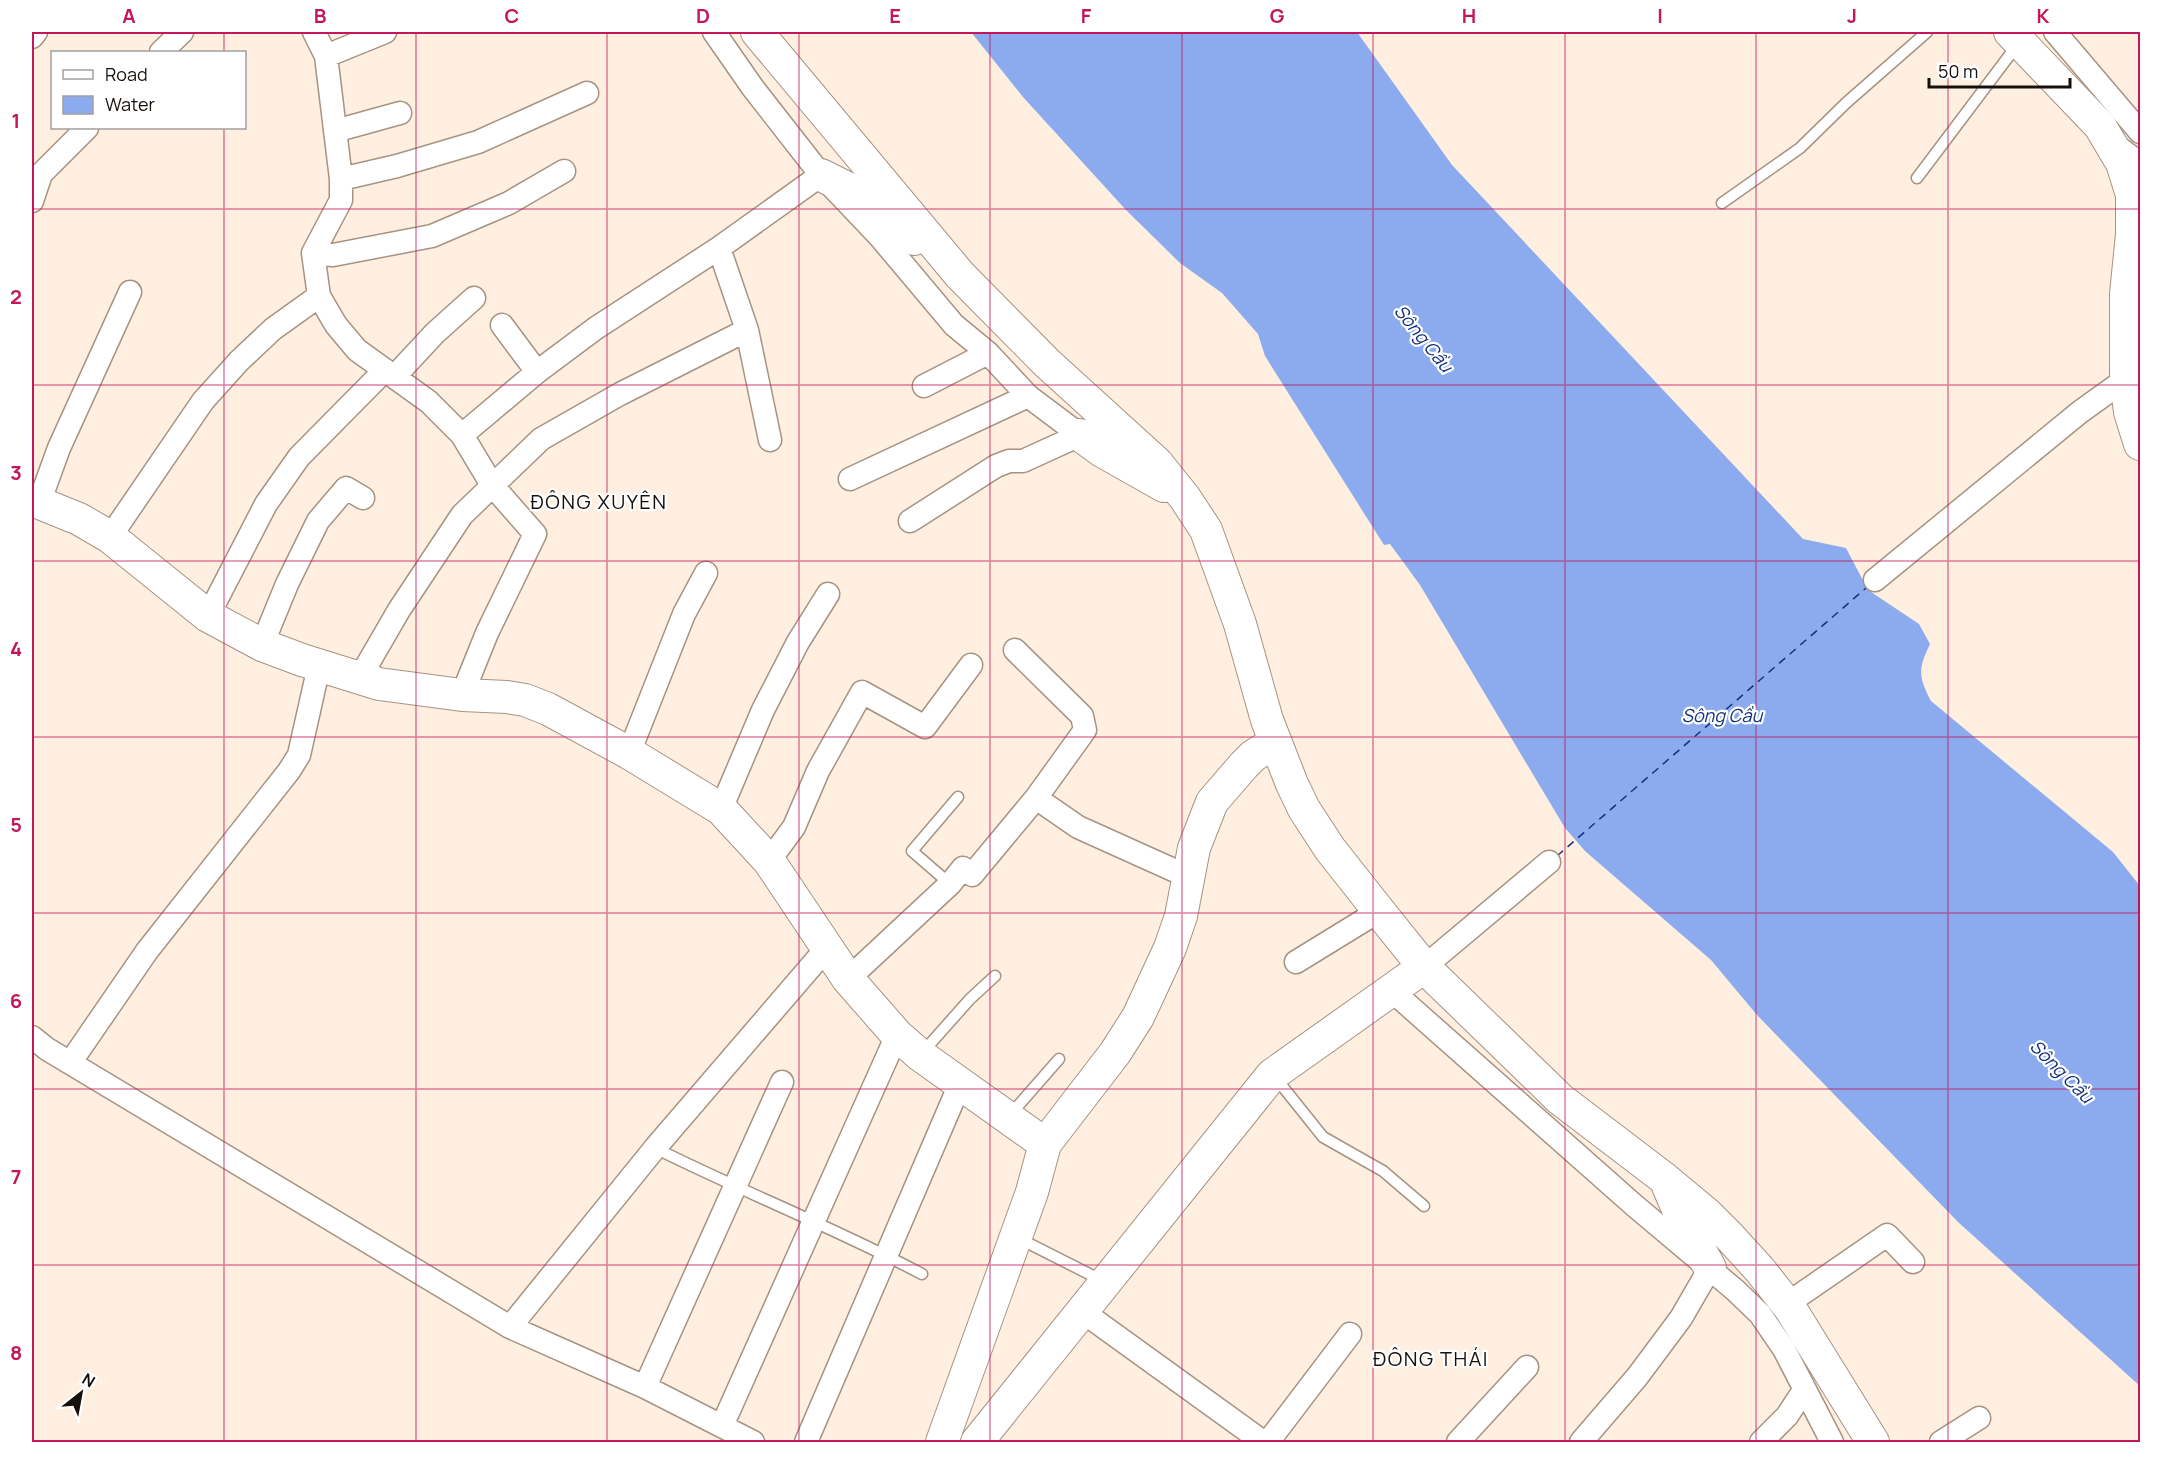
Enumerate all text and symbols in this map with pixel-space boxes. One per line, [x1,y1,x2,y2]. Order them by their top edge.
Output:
text: A [122,2,136,29]
text: B [314,2,327,29]
text: C [505,2,519,29]
text: D [696,2,710,29]
text: E [889,2,901,29]
text: F [1081,2,1092,29]
text: G [1270,2,1285,29]
text: H [1462,2,1476,29]
text: I [1657,2,1663,29]
text: J [1847,2,1857,29]
text: K [2037,2,2050,29]
legend [51,51,246,129]
scale bar [1929,51,2070,89]
text: 50 m [1938,59,1978,83]
text: Road [105,62,148,86]
text: Water [105,92,155,116]
text: 1 [12,107,20,134]
text: 2 [10,283,22,310]
water label: Sông Cầu [1389,299,1459,378]
text: 3 [10,459,22,486]
district label: ĐÔNG XUYÊN [531,488,667,515]
text: 4 [10,635,22,662]
water label: Sông Cầu [1682,703,1763,727]
text: 5 [10,811,22,838]
text: 6 [10,987,22,1014]
water label: Sông Cầu [2025,1034,2100,1109]
text: 7 [11,1163,21,1190]
text: 8 [10,1339,22,1366]
district label: ĐÔNG THÁI [1373,1345,1489,1372]
north arrow [51,1363,111,1423]
text: N [78,1368,99,1393]

